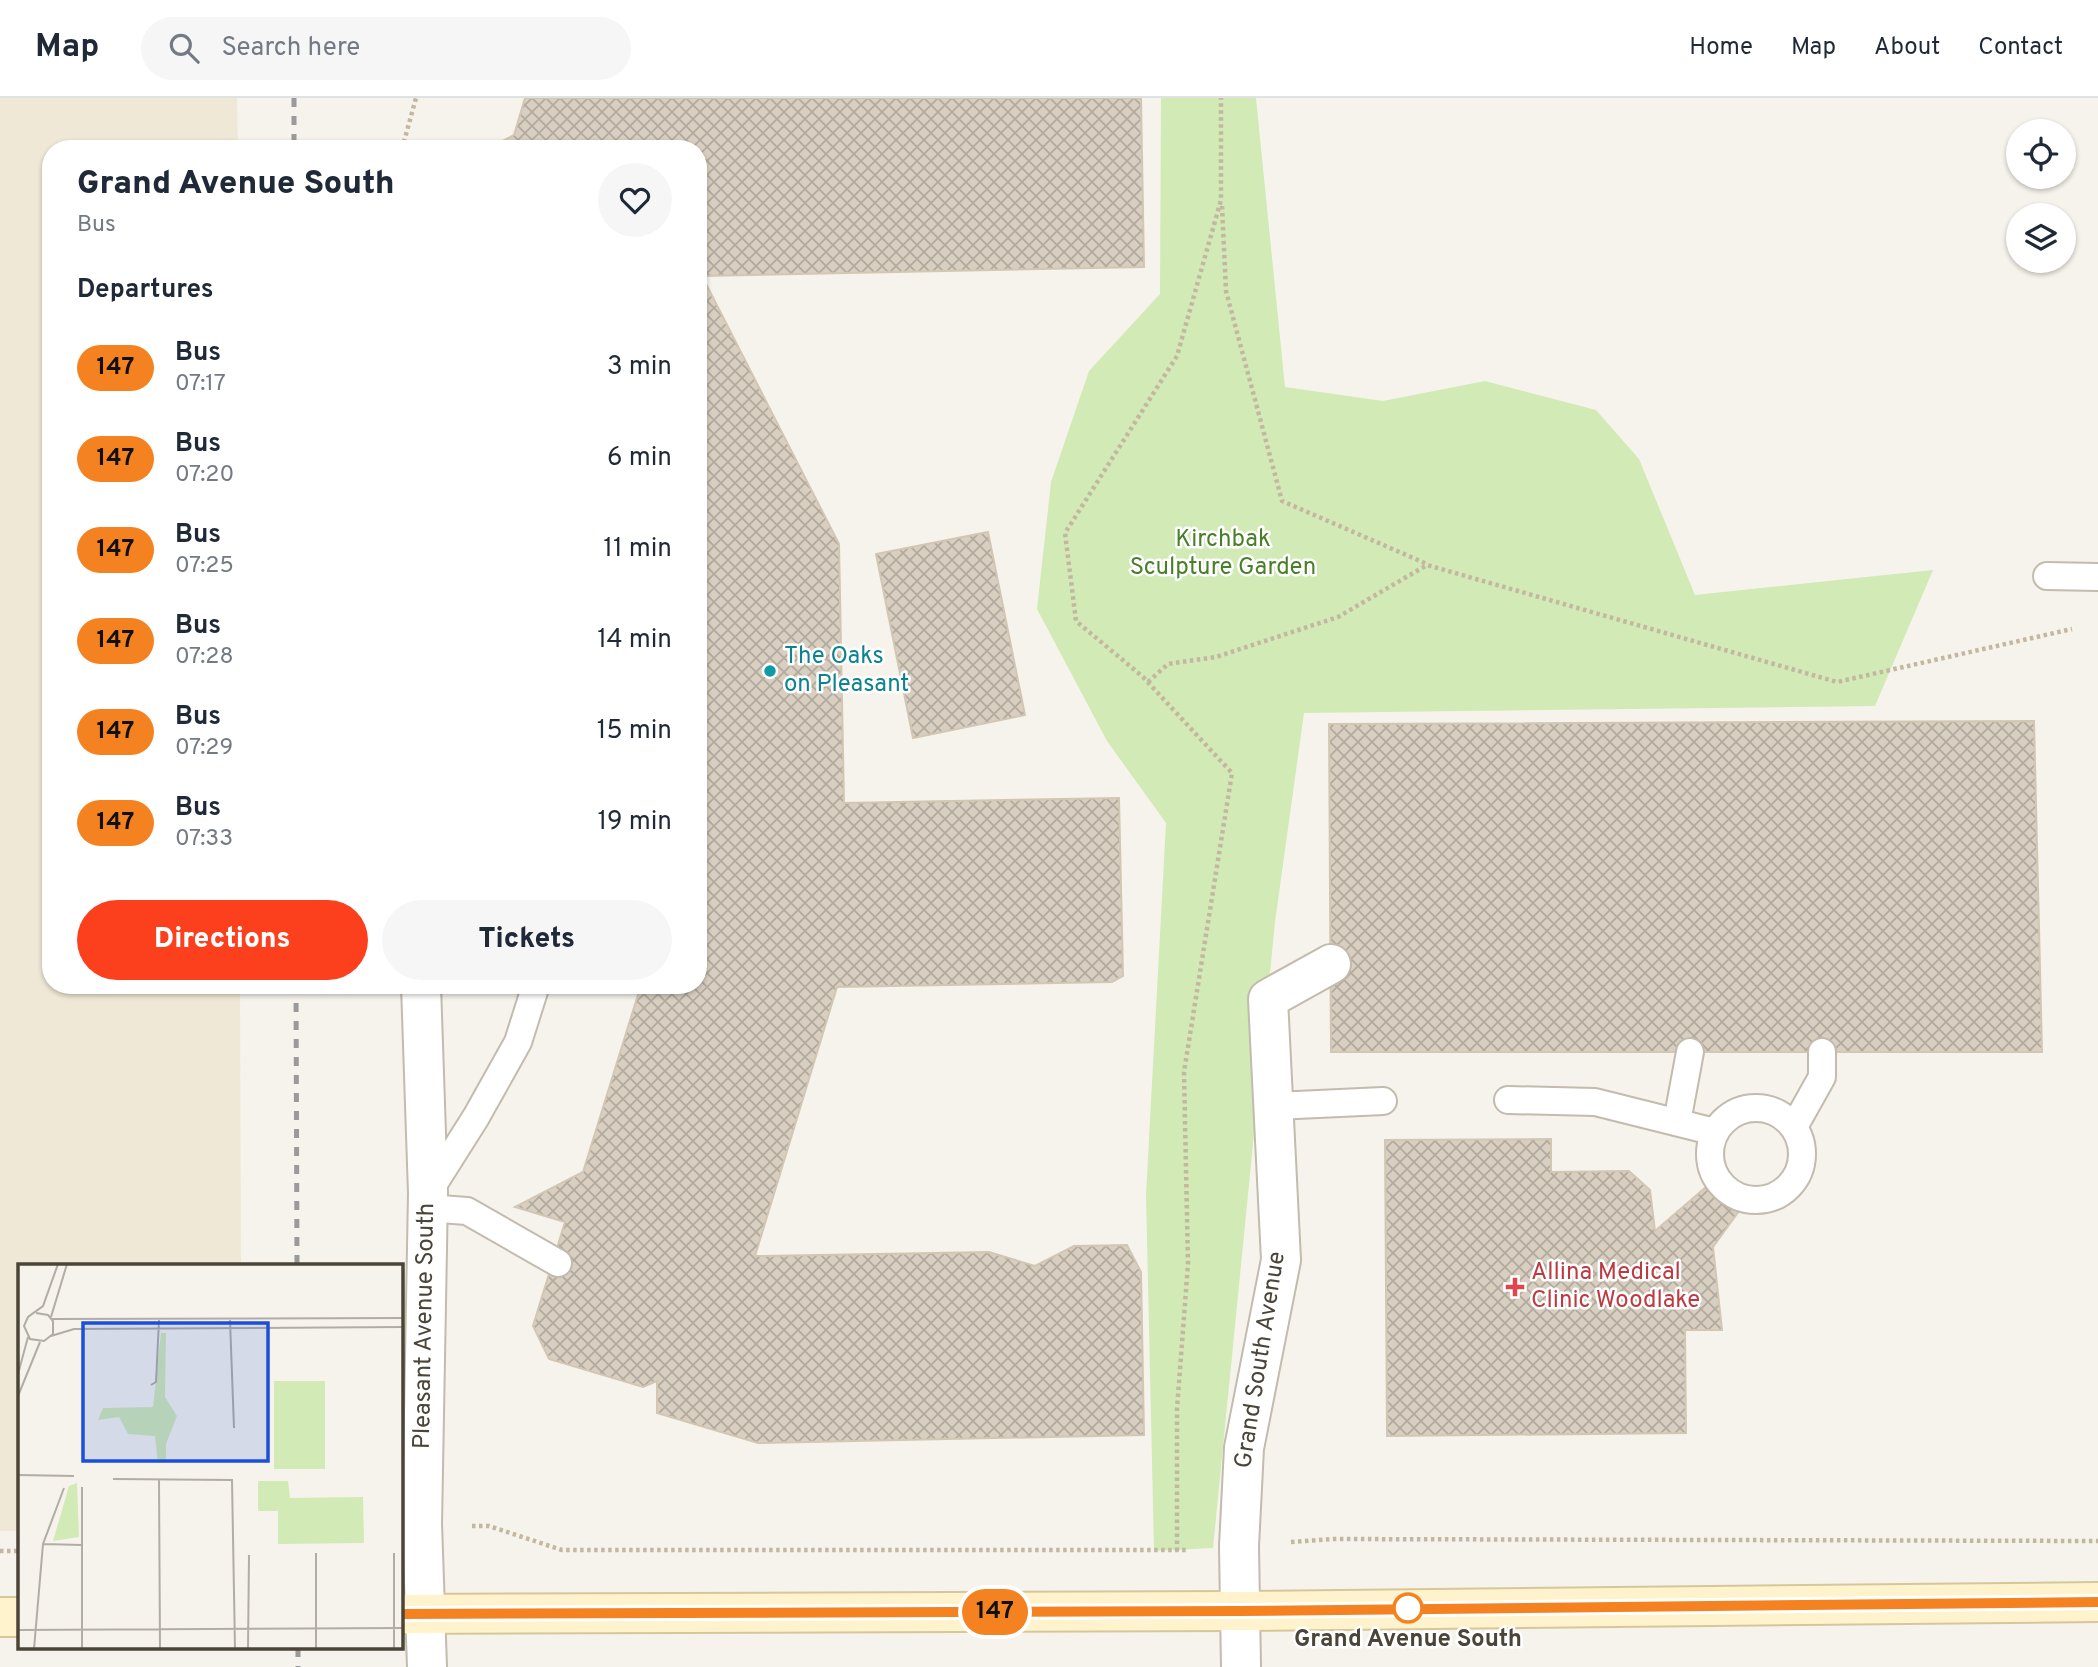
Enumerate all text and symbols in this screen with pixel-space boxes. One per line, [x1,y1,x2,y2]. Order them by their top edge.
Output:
search box [141,17,631,80]
text: Map [35,27,99,69]
icon: search [165,29,203,67]
text: Search here [221,32,360,65]
text: Home [1689,33,1753,63]
text: Map [1791,33,1836,63]
text: About [1874,33,1940,63]
text: Contact [1978,33,2063,63]
map controls [2006,119,2076,273]
button: locate [2006,119,2076,189]
button: heart [598,163,672,237]
text: Grand Avenue South [77,164,395,206]
button: layers [2006,203,2076,273]
text: Bus [77,211,116,240]
text: Departures [77,274,214,307]
text: Bus [175,337,221,370]
text: 3 min [607,351,672,384]
text: 147 [97,353,134,383]
text: 07:17 [175,370,226,399]
text: Bus [175,428,221,461]
text: 6 min [607,442,672,475]
text: 147 [97,444,134,474]
text: 07:20 [175,461,234,490]
text: Bus [175,519,221,552]
park label: Kirchbak Sculpture Garden [1130,525,1316,583]
text: 11 min [603,533,672,566]
text: 147 [97,535,134,565]
text: 07:25 [175,552,234,581]
text: Bus [175,610,221,643]
text: 14 min [597,624,672,657]
text: 147 [97,626,134,656]
place label: The Oaks on Pleasant [784,642,909,700]
text: 07:28 [175,643,233,672]
marker: The Oaks on Pleasant [762,663,778,679]
text: Bus [175,701,221,734]
text: 15 min [597,715,672,748]
text: 147 [97,717,134,747]
text: 07:29 [175,734,233,763]
text: Bus [175,792,221,825]
text: 19 min [597,806,672,839]
text: 147 [97,808,134,838]
text: 07:33 [175,825,233,854]
button: Directions [77,900,368,980]
button: Tickets [382,900,672,980]
street label: Pleasant Avenue South [408,1202,442,1450]
street label: Grand South Avenue [1229,1249,1293,1471]
place label: Allina Medical Clinic Woodlake [1531,1258,1700,1316]
inset map [18,1264,402,1650]
marker: Allina Medical Clinic Woodlake [1505,1277,1525,1297]
line badge: 147 [955,1589,1035,1635]
marker: Grand Avenue South [1393,1593,1423,1623]
text: 147 [976,1597,1014,1627]
place label: Grand Avenue South [1294,1625,1522,1655]

